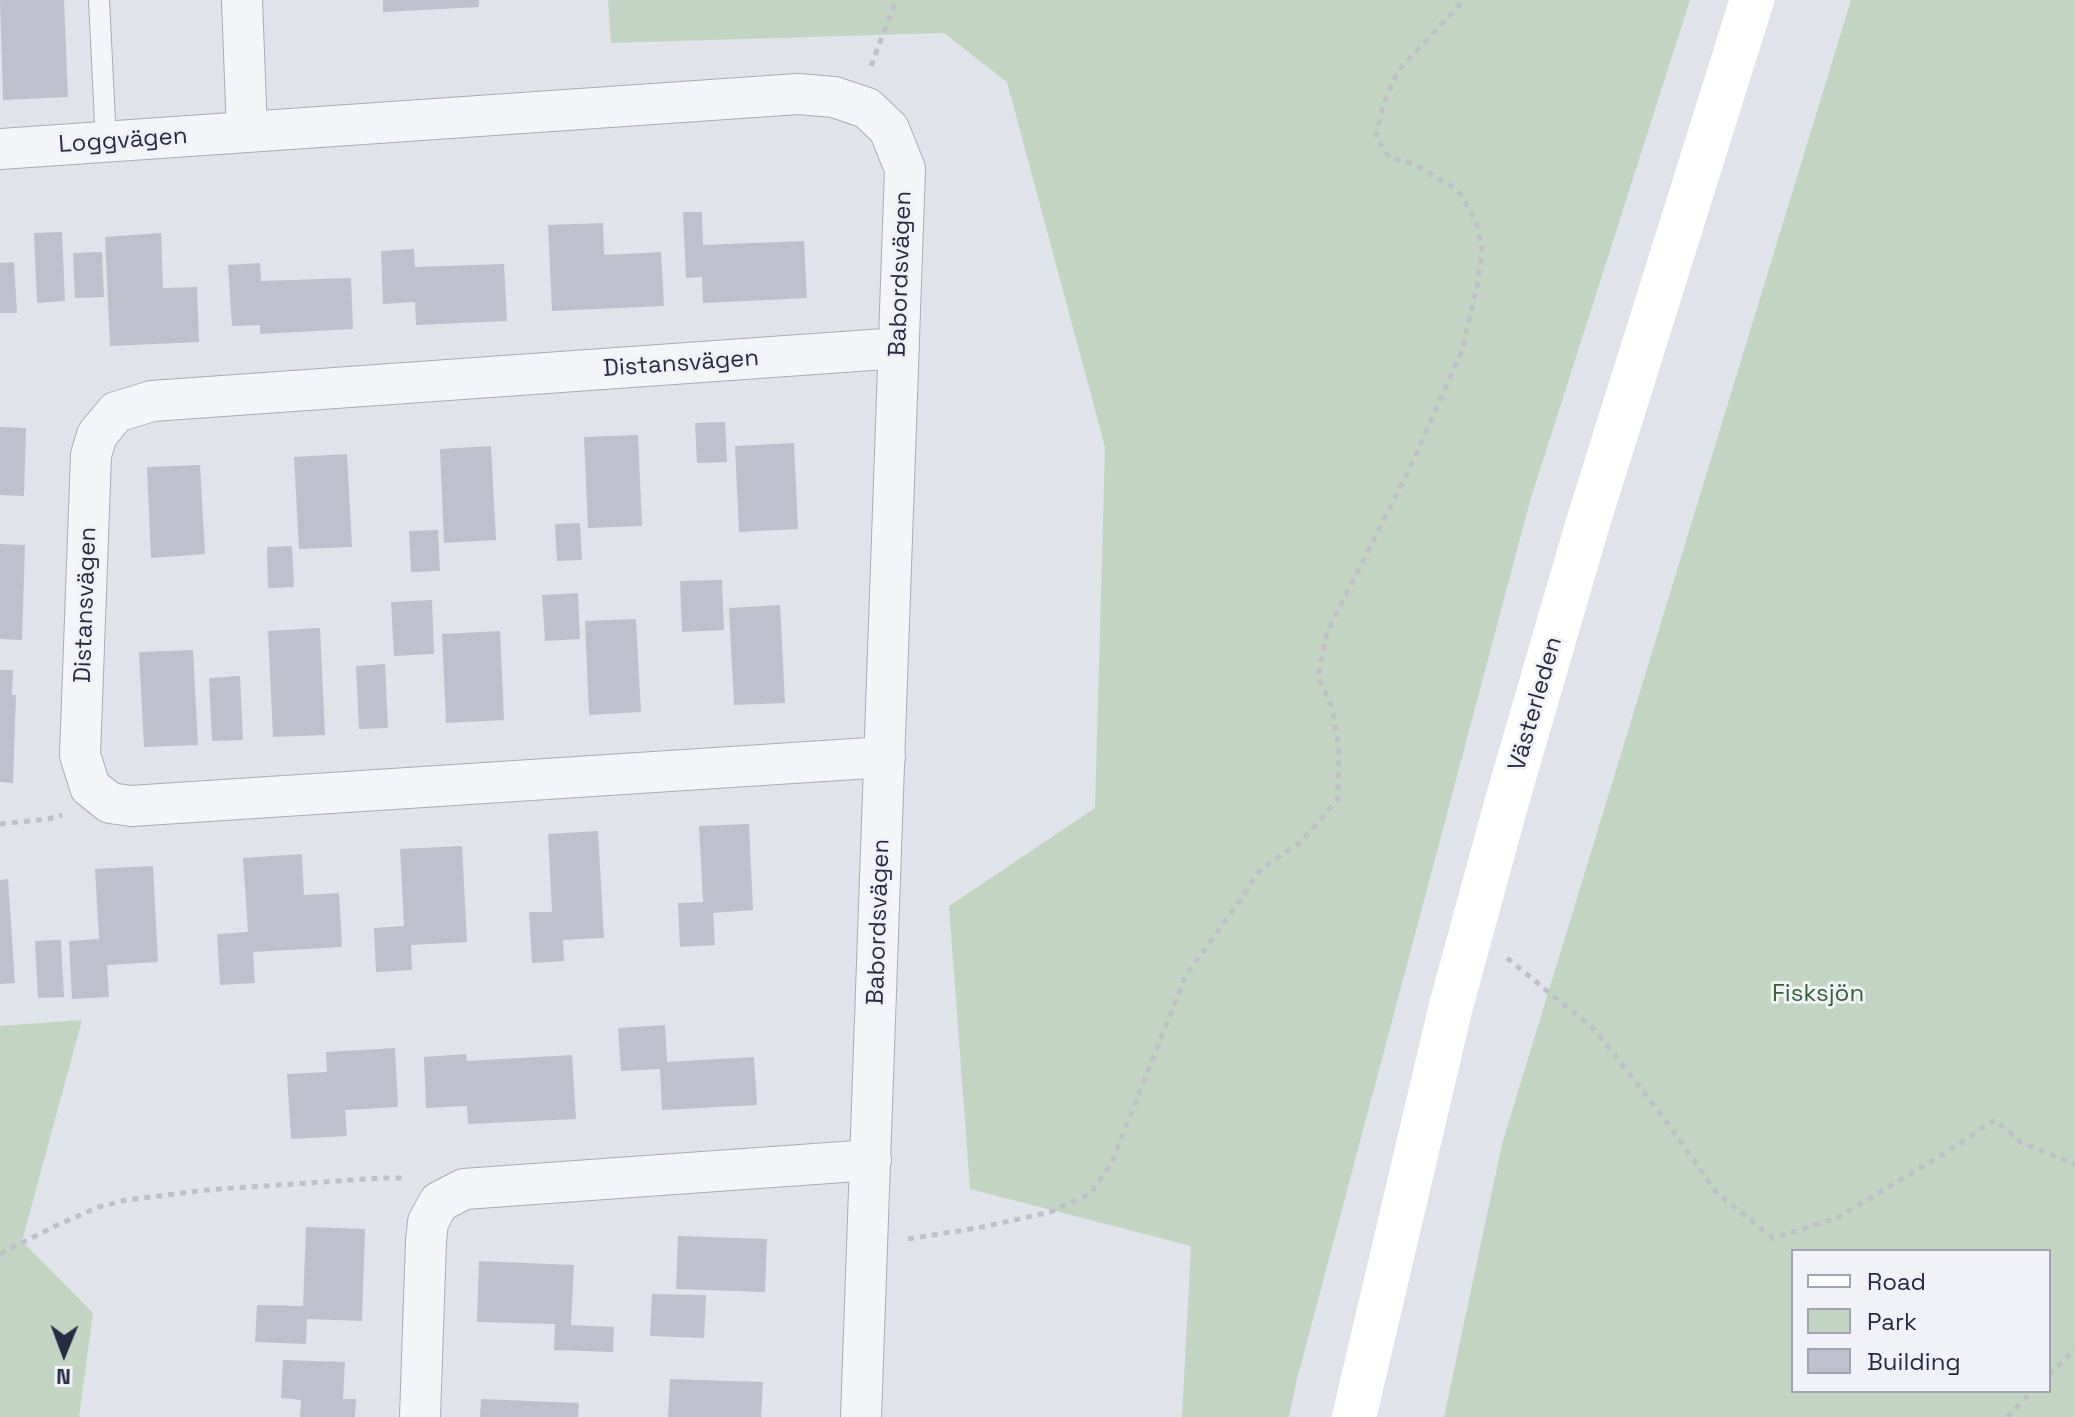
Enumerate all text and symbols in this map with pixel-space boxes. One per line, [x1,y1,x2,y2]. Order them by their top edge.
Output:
street label: Loggvägen [58,122,188,160]
street label: Babordsvägen [884,190,918,358]
street label: Distansvägen [602,344,760,384]
street label: Distansvägen [69,526,103,684]
street label: Västerleden [1503,634,1569,774]
street label: Babordsvägen [862,838,896,1006]
park label: Fisksjön [1772,980,1864,1008]
legend [1791,1249,2051,1393]
text: Road [1867,1266,1926,1297]
text: Park [1867,1306,1917,1337]
north arrow [24,1313,104,1393]
text: Building [1867,1346,1961,1377]
text: N [56,1363,71,1391]

